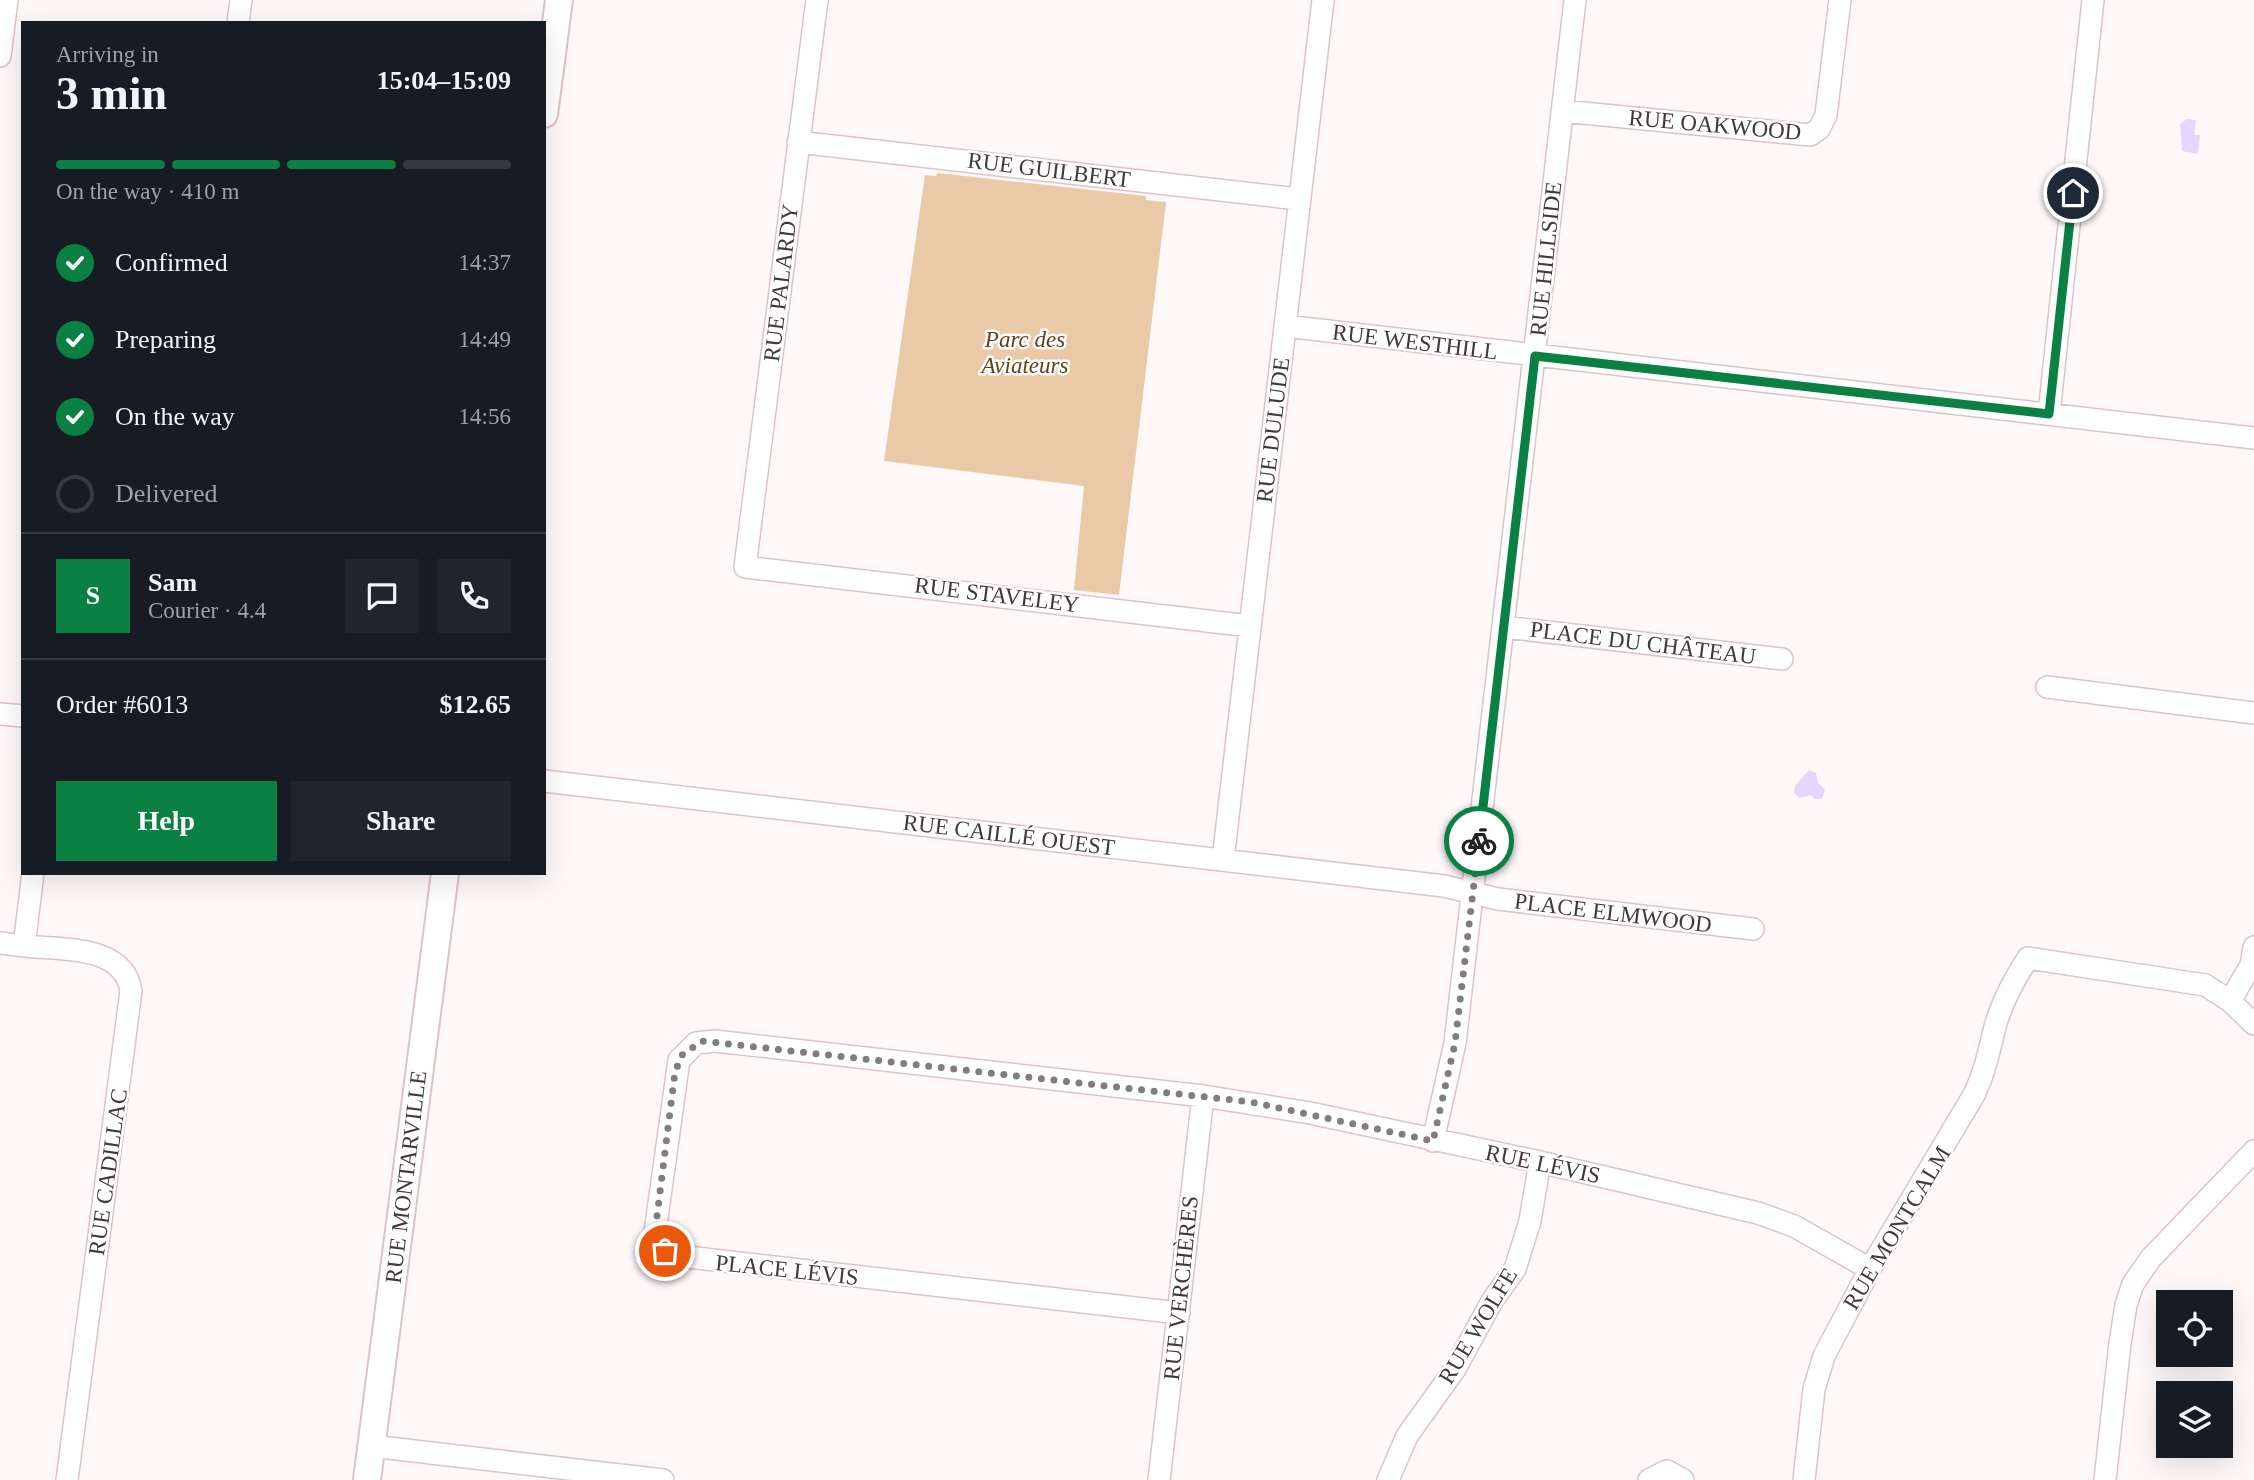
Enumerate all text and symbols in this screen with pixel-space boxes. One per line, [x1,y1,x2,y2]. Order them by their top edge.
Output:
text: Arriving in [56,42,159,67]
text: 15:04–15:09 [377,66,511,95]
text: 3 min [56,68,167,119]
street label: RUE OAKWOOD [1628,105,1802,145]
street label: RUE GUILBERT [966,148,1132,192]
pin [2043,163,2103,223]
icon: home [2054,174,2092,212]
text: On the way · 410 m [56,179,239,204]
street label: RUE HILLSIDE [1525,181,1567,337]
street label: RUE PALARDY [759,203,803,363]
icon: check [56,244,94,282]
text: Confirmed [115,248,228,277]
text: 14:37 [459,250,511,275]
street label: RUE WESTHILL [1331,319,1499,365]
icon: check [56,321,94,359]
text: Preparing [115,325,216,354]
text: 14:49 [459,327,511,352]
park label: Parc des Aviateurs [980,327,1068,378]
street label: RUE DULUDE [1252,356,1294,504]
icon: check [56,398,94,436]
text: On the way [115,402,235,431]
text: 14:56 [459,404,511,429]
text: Delivered [115,479,218,508]
button: chat [345,559,419,633]
button: phone [437,559,511,633]
text: Sam [148,568,197,597]
street label: RUE STAVELEY [913,572,1081,618]
text: S [86,581,100,610]
text: Courier · 4.4 [148,598,266,623]
street label: PLACE DU CHÂTEAU [1529,617,1758,669]
text: Order #6013 [56,690,188,719]
text: $12.65 [440,690,511,719]
button: Help [56,781,277,861]
button: Share [291,781,511,861]
courier [1444,806,1514,876]
street label: RUE CAILLÉ OUEST [902,810,1116,860]
icon: bike [1460,822,1498,860]
street label: PLACE ELMWOOD [1513,888,1713,938]
street label: RUE MONTARVILLE [381,1069,431,1285]
street label: RUE CADILLAC [84,1087,132,1257]
street label: RUE LÉVIS [1483,1140,1603,1188]
street label: RUE MONTCALM [1838,1142,1956,1314]
street label: RUE VERCHÈRES [1159,1194,1203,1382]
pin [635,1221,695,1281]
icon: bag [646,1232,684,1270]
street label: PLACE LÉVIS [714,1250,860,1290]
street label: RUE WOLFE [1434,1264,1522,1388]
map controls [2156,1290,2233,1458]
button: locate [2156,1290,2233,1367]
button: layers [2156,1381,2233,1458]

